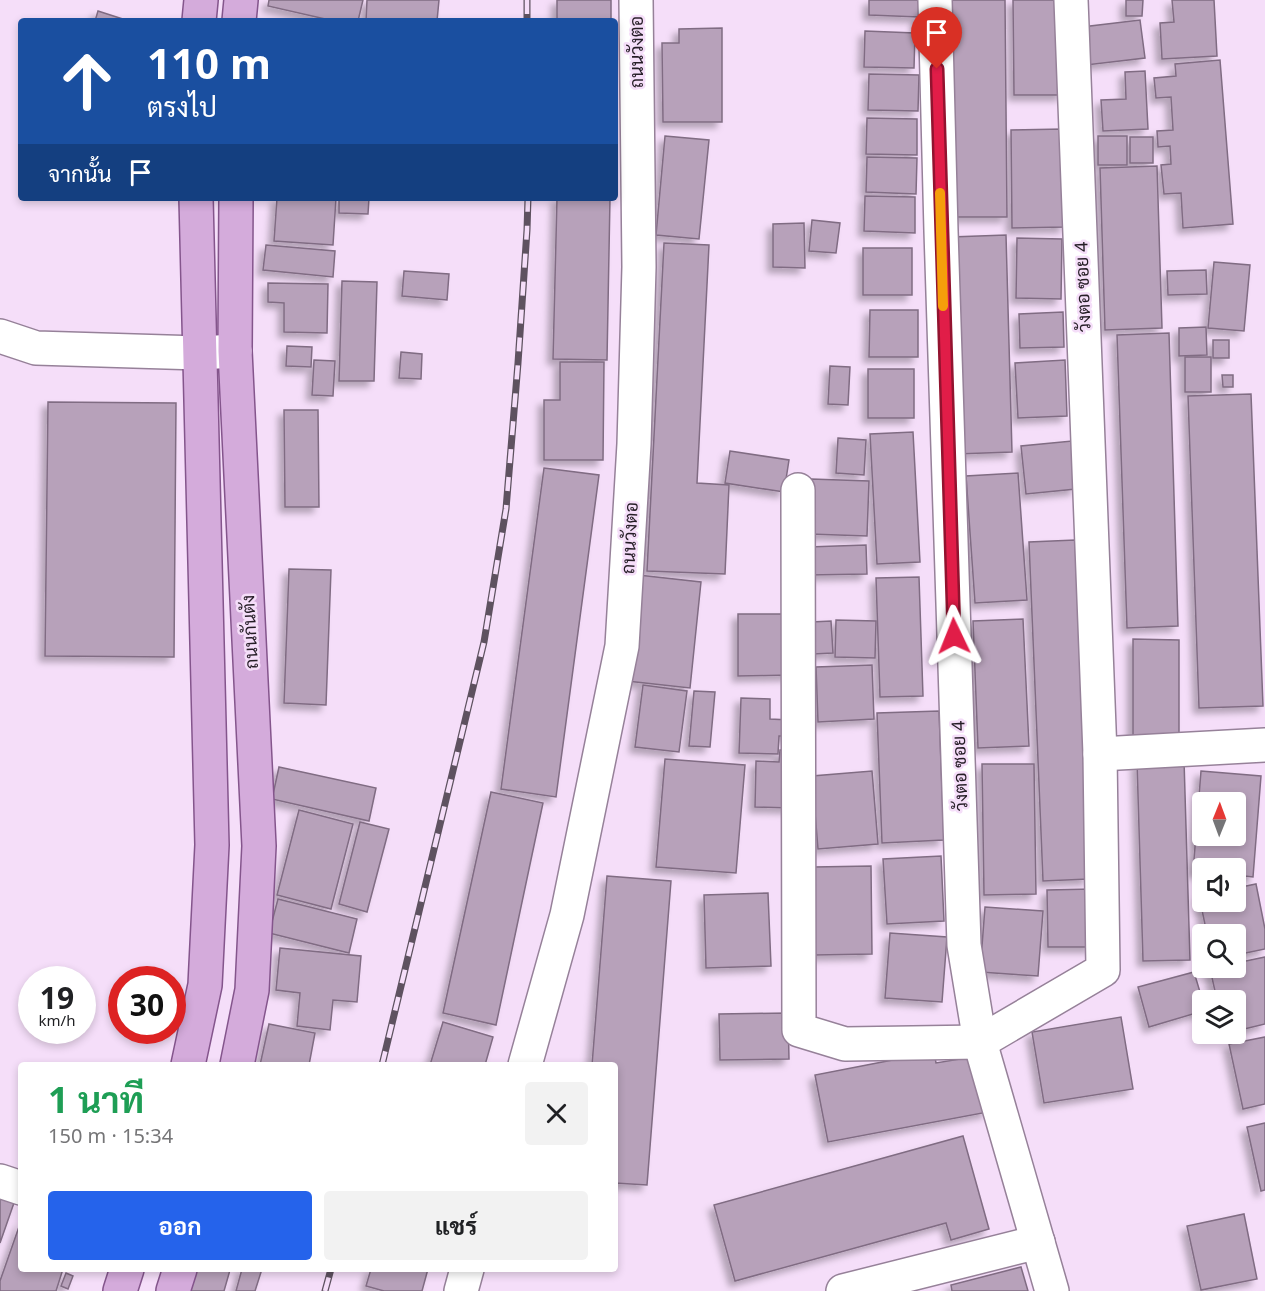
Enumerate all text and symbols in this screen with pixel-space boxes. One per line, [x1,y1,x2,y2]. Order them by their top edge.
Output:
pin [911,7,962,69]
street label: ถนนวังตอ [624,16,648,88]
icon: arrive [920,16,953,49]
text: 110 m [147,34,271,91]
icon: ahead [48,42,126,120]
text: ตรงไป [147,88,217,125]
icon: arrive [124,156,157,189]
text: จากนั้น [48,158,112,188]
street label: วังตอ ซอย 4 [1068,241,1096,333]
street label: ถนนวังตอ [615,501,643,575]
street label: ถนนกันตัง [235,594,263,670]
position arrow [922,604,986,668]
street label: วังตอ ซอย 4 [945,720,973,812]
north arrow [1192,792,1246,846]
map controls [1192,792,1246,1044]
button: sound [1192,858,1246,912]
button: search [1192,924,1246,978]
speed limit sign: 30 [108,966,186,1044]
text: 19 [40,977,74,1018]
button: layers [1192,990,1246,1044]
text: km/h [39,1010,75,1030]
text: 1 นาที [48,1075,144,1124]
button: close [525,1082,588,1145]
text: 150 m · 15:34 [48,1122,173,1149]
button: ออก [48,1191,312,1260]
button: แชร์ [324,1191,588,1260]

